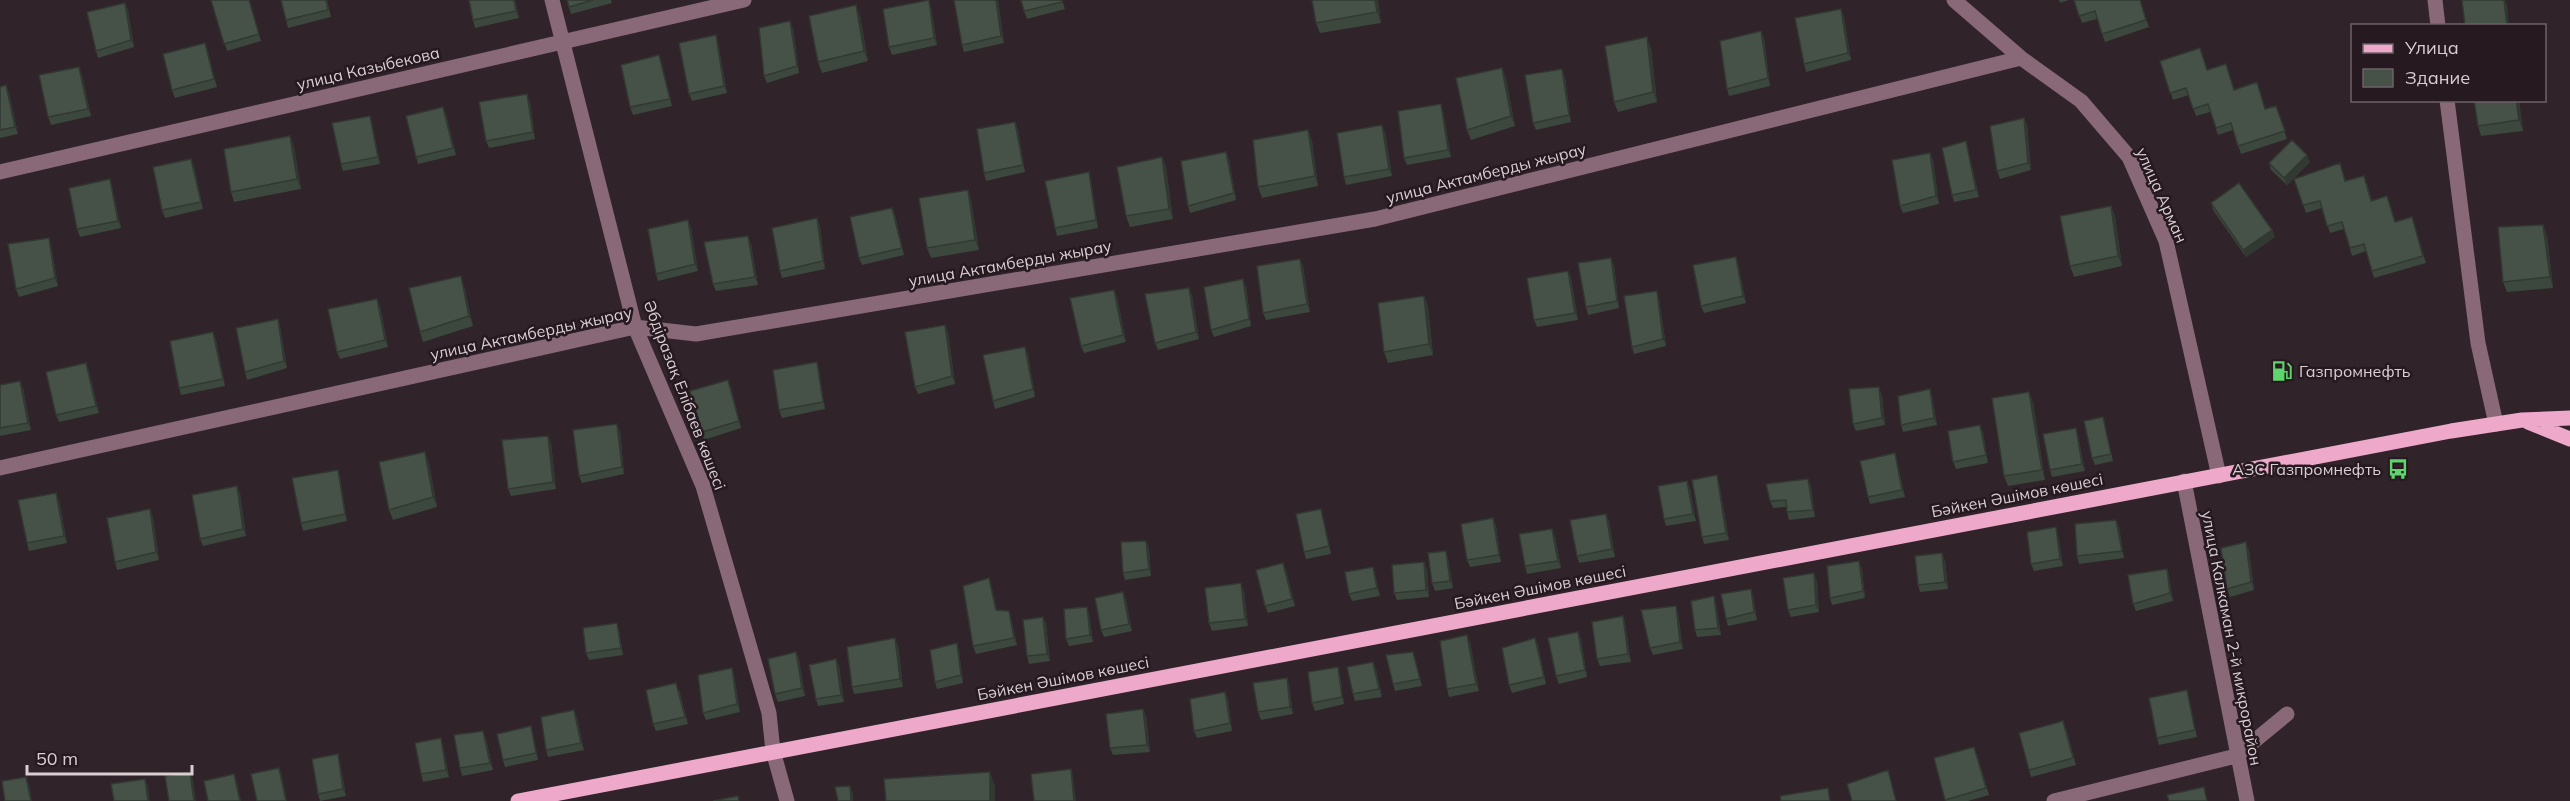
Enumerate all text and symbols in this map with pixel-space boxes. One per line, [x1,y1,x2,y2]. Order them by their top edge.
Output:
legend [2351,24,2546,102]
text: Улица [2404,36,2459,59]
street label: улица Казыбекова [295,42,441,94]
text: Здание [2405,66,2470,89]
street label: улица Актамберды жырау [1384,138,1589,208]
street label: улица Арман [2132,144,2192,246]
street label: улица Актамберды жырау [907,235,1113,291]
street label: Әбдіразақ Елібаев көшесі [640,297,730,493]
street label: улица Актамберды жырау [428,302,634,364]
fuel station icon: Газпромнефть [2270,359,2294,383]
place label: Газпромнефть [2299,361,2411,381]
bus stop icon: АЗС Газпромнефть [2386,457,2410,481]
place label: АЗС Газпромнефть [2232,459,2381,479]
street label: Бәйкен Әшімов көшесі [1929,469,2105,521]
street label: улица Калкаман 2-й микрорайон [2197,509,2267,767]
street label: Бәйкен Әшімов көшесі [1452,561,1628,613]
street label: Бәйкен Әшімов көшесі [975,652,1151,704]
scale bar [27,738,192,776]
text: 50 m [36,747,78,770]

